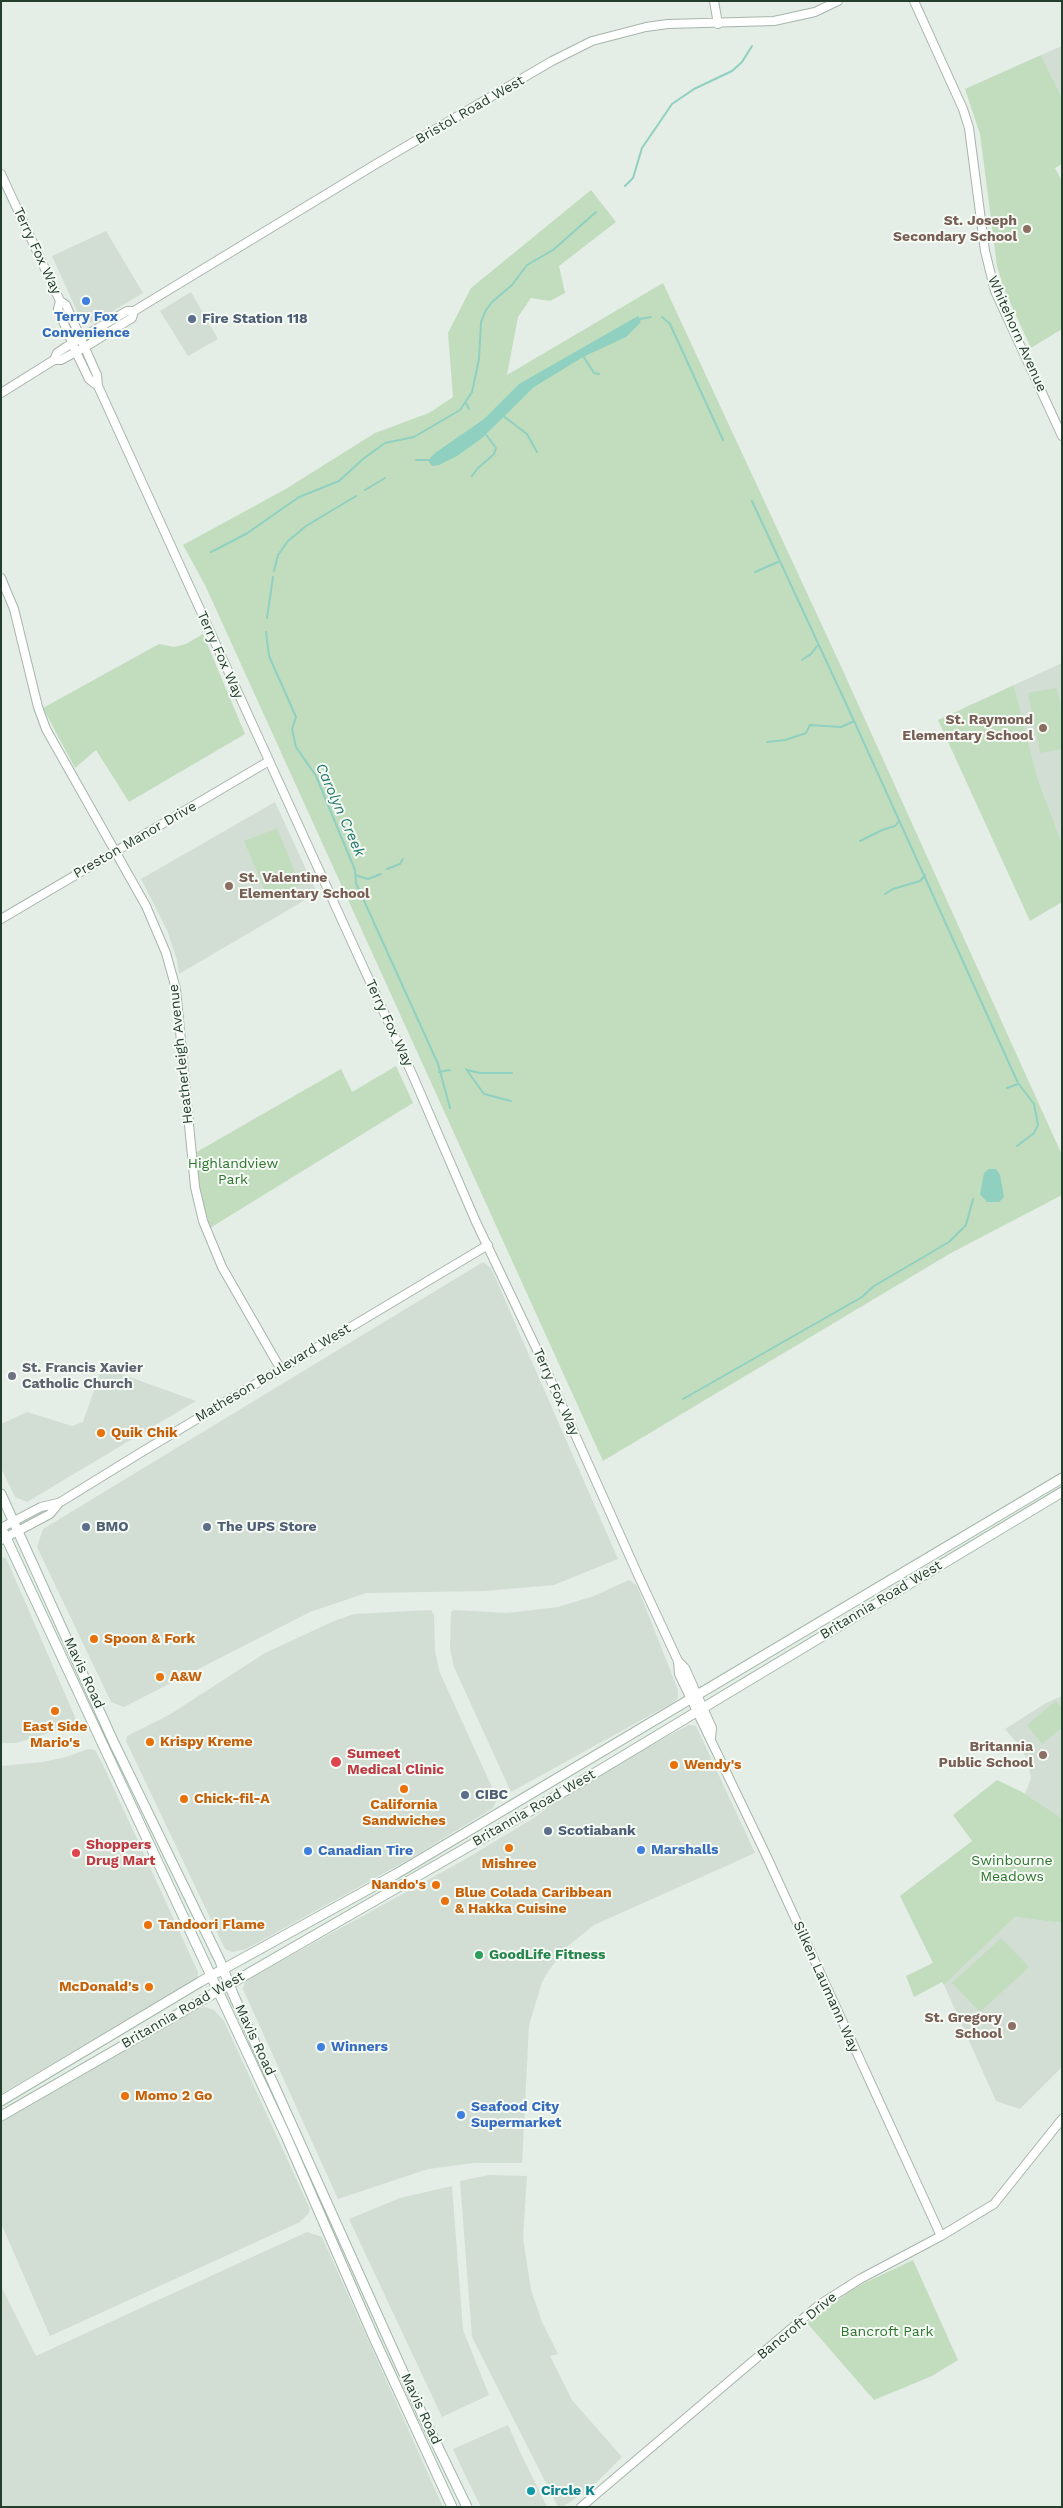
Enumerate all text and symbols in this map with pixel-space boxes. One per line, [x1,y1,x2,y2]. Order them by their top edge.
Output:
street label: Bristol Road West [413,72,527,148]
street label: Terry Fox Way [9,205,65,297]
place label: St. Joseph Secondary School [893,213,1017,246]
marker: St. Joseph Secondary School [1021,223,1033,235]
street label: Whitehorn Avenue [984,273,1050,395]
marker: Terry Fox Convenience [80,295,92,307]
place label: Terry Fox Convenience [42,309,130,342]
place label: Fire Station 118 [202,311,308,327]
marker: Fire Station 118 [186,313,198,325]
street label: Terry Fox Way [193,609,247,701]
place label: St. Raymond Elementary School [902,712,1033,744]
marker: St. Raymond Elementary School [1037,722,1049,734]
water label: Carolyn Creek [311,760,369,860]
street label: Preston Manor Drive [70,798,200,882]
place label: St. Valentine Elementary School [239,870,370,902]
marker: St. Valentine Elementary School [223,880,235,892]
street label: Terry Fox Way [361,977,417,1069]
street label: Heatherleigh Avenue [165,983,197,1125]
park label: Highlandview Park [188,1156,278,1188]
street label: Matheson Boulevard West [192,1320,354,1426]
street label: Terry Fox Way [529,1346,583,1438]
place label: St. Francis Xavier Catholic Church [22,1360,143,1392]
marker: St. Francis Xavier Catholic Church [6,1370,18,1382]
place label: Quik Chik [111,1425,178,1441]
marker: Quik Chik [95,1427,107,1439]
place label: BMO [96,1519,129,1535]
place label: The UPS Store [217,1519,317,1535]
marker: BMO [80,1521,92,1533]
marker: The UPS Store [201,1521,213,1533]
street label: Britannia Road West [817,1557,945,1643]
place label: Spoon & Fork [104,1631,195,1647]
marker: Spoon & Fork [88,1633,100,1645]
street label: Mavis Road [60,1635,108,1711]
place label: A&W [170,1669,202,1685]
marker: A&W [154,1671,166,1683]
marker: East Side Mario's [49,1705,61,1717]
place label: East Side Mario's [23,1719,87,1751]
place label: Krispy Kreme [160,1734,253,1750]
marker: Krispy Kreme [144,1736,156,1748]
place label: Britannia Public School [939,1739,1033,1771]
place label: Sumeet Medical Clinic [347,1746,444,1778]
marker: Britannia Public School [1037,1749,1049,1761]
marker: Sumeet Medical Clinic [329,1755,343,1769]
place label: Wendy's [684,1757,742,1773]
marker: Wendy's [668,1759,680,1771]
street label: Britannia Road West [469,1766,599,1850]
marker: California Sandwiches [398,1783,410,1795]
place label: CIBC [475,1787,508,1803]
marker: CIBC [459,1789,471,1801]
place label: Chick-fil-A [194,1791,270,1807]
marker: Chick-fil-A [178,1793,190,1805]
place label: California Sandwiches [362,1797,446,1830]
place label: Scotiabank [558,1823,636,1839]
marker: Scotiabank [542,1825,554,1837]
place label: Shoppers Drug Mart [86,1837,155,1870]
marker: Mishree [503,1842,515,1854]
place label: Marshalls [651,1842,719,1858]
place label: Canadian Tire [318,1843,413,1859]
marker: Marshalls [635,1844,647,1856]
marker: Canadian Tire [302,1845,314,1857]
marker: Shoppers Drug Mart [70,1847,82,1859]
park label: Swinbourne Meadows [971,1853,1053,1885]
place label: Mishree [481,1856,537,1872]
place label: Nando's [371,1877,426,1893]
marker: Nando's [430,1879,442,1891]
place label: Blue Colada Caribbean & Hakka Cuisine [455,1885,612,1918]
marker: Blue Colada Caribbean & Hakka Cuisine [439,1895,451,1907]
place label: Tandoori Flame [158,1917,265,1933]
marker: Tandoori Flame [142,1919,154,1931]
street label: Silken Laumann Way [789,1919,863,2055]
place label: GoodLife Fitness [489,1947,605,1963]
marker: GoodLife Fitness [473,1949,485,1961]
street label: Britannia Road West [118,1968,248,2052]
place label: McDonald's [59,1979,139,1995]
marker: McDonald's [143,1981,155,1993]
street label: Mavis Road [231,2002,279,2078]
place label: St. Gregory School [924,2010,1002,2042]
marker: St. Gregory School [1006,2020,1018,2032]
place label: Winners [331,2039,388,2055]
marker: Winners [315,2041,327,2053]
place label: Momo 2 Go [135,2088,213,2104]
marker: Momo 2 Go [119,2090,131,2102]
place label: Seafood City Supermarket [471,2099,561,2132]
marker: Seafood City Supermarket [455,2109,467,2121]
street label: Bancroft Drive [754,2289,840,2363]
park label: Bancroft Park [841,2324,933,2340]
street label: Mavis Road [397,2371,445,2447]
place label: Circle K [541,2483,595,2499]
marker: Circle K [525,2485,537,2497]

